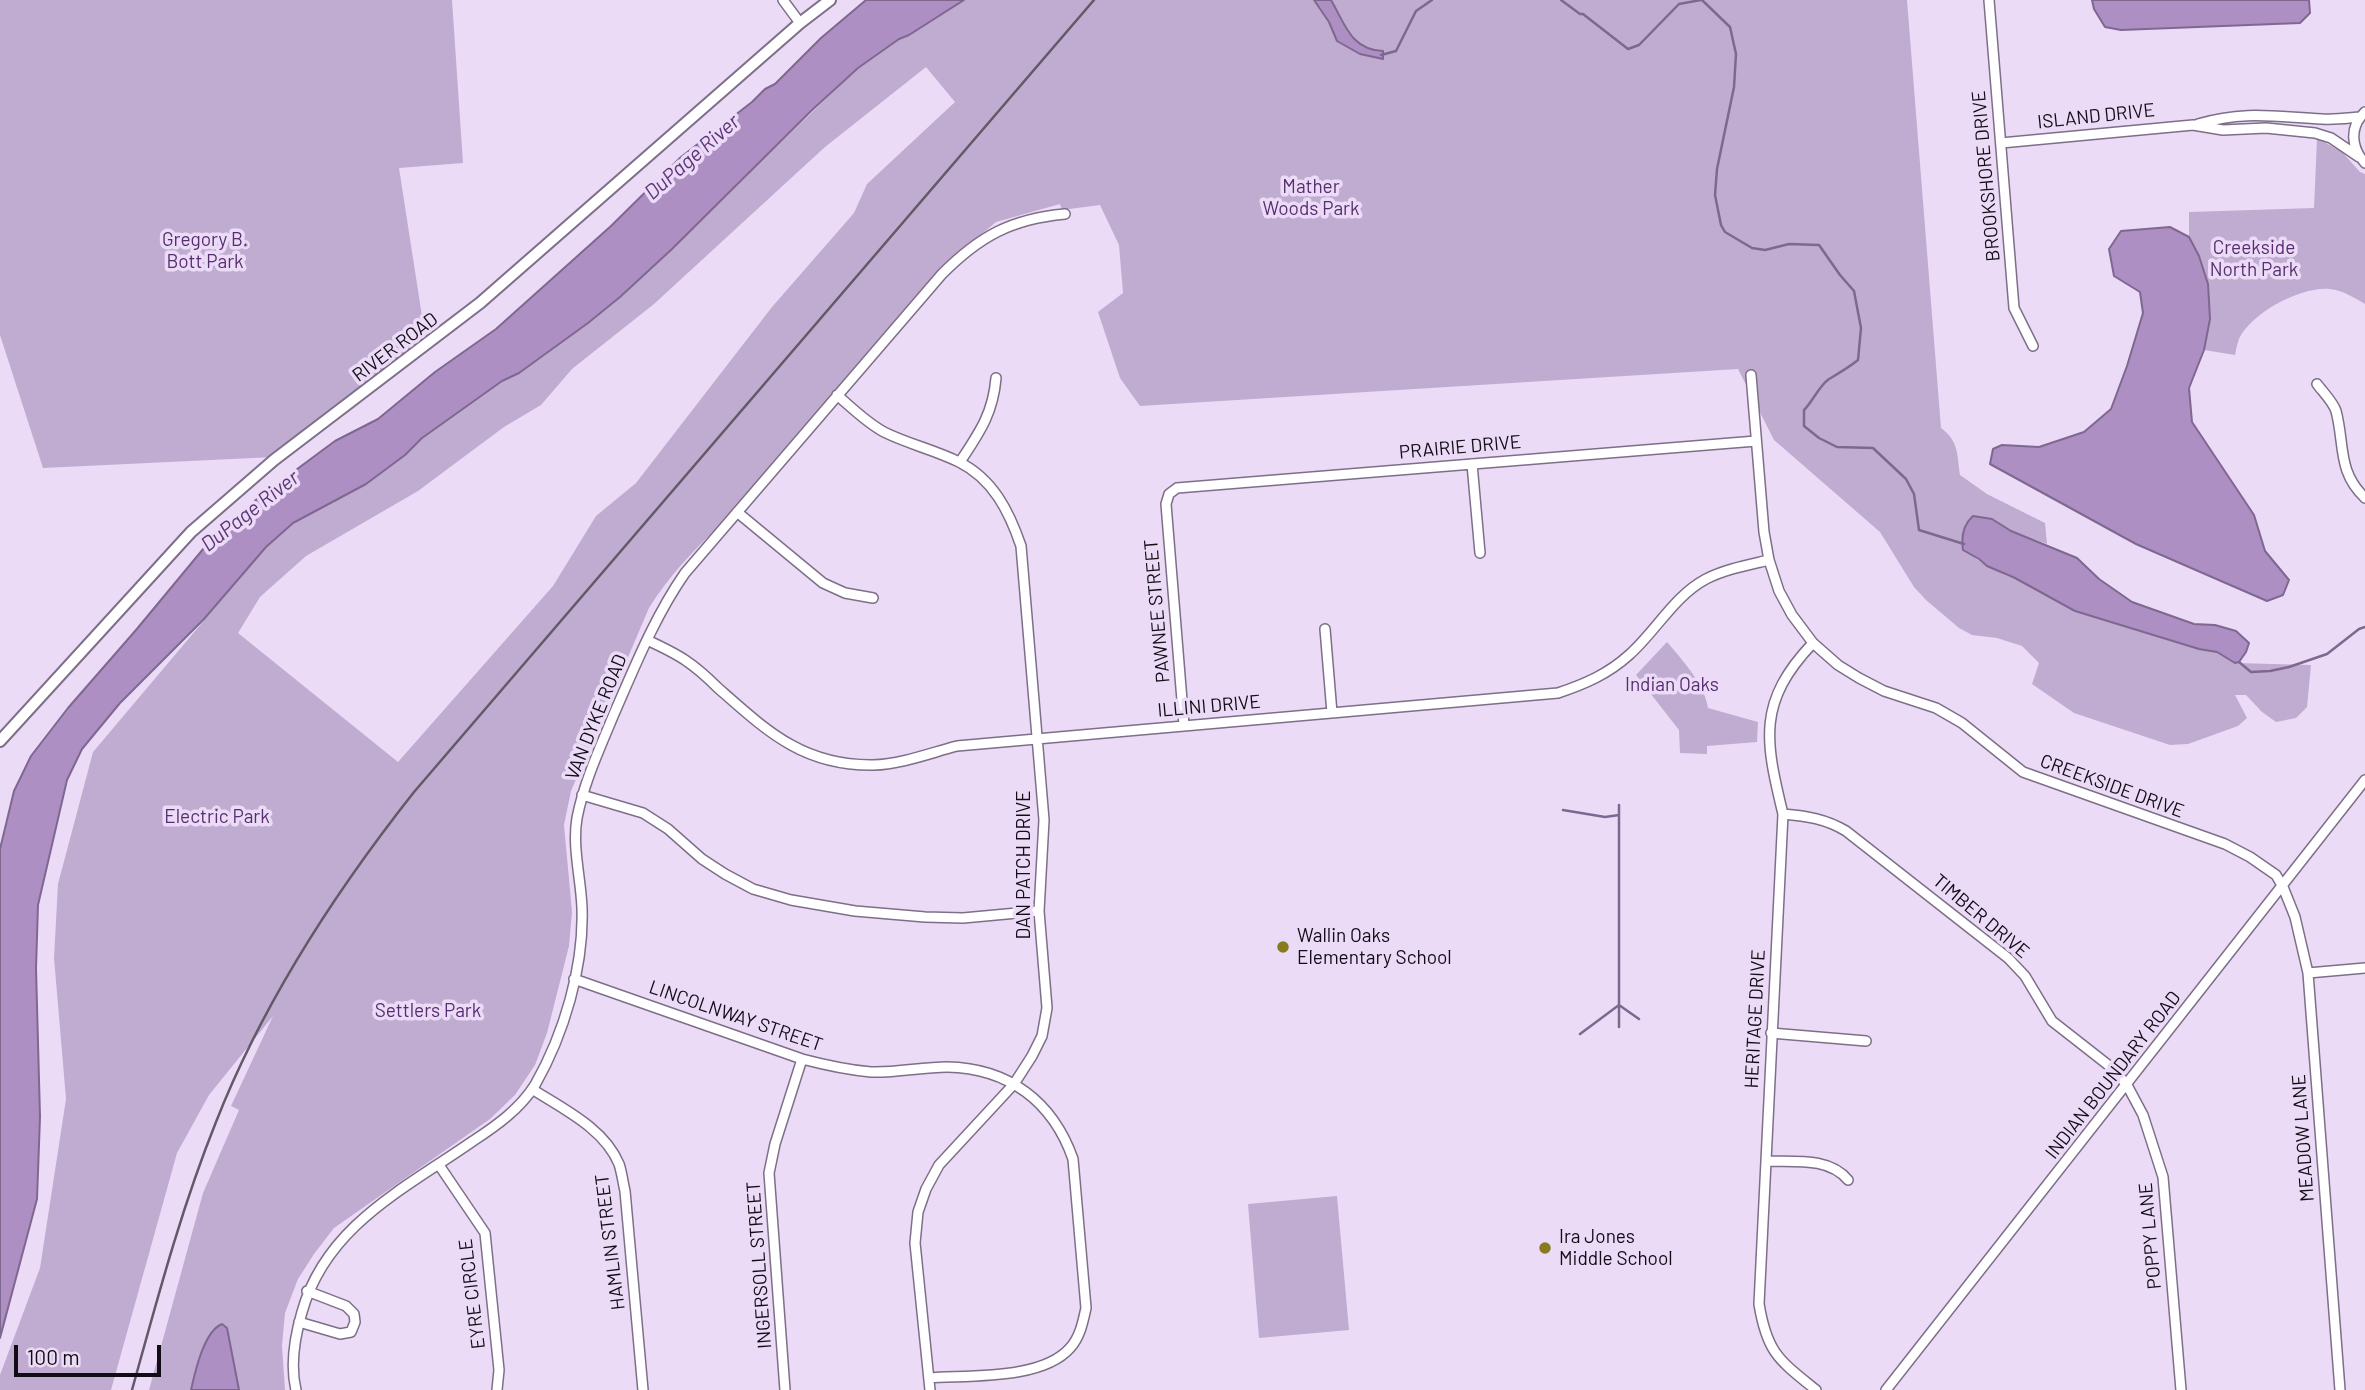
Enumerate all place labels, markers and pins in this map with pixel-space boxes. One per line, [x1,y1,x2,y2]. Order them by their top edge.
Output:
place label: Wallin Oaks Elementary School [1297,925,1452,969]
marker: Wallin Oaks Elementary School [1275,939,1291,955]
place label: Ira Jones Middle School [1559,1226,1673,1270]
marker: Ira Jones Middle School [1537,1240,1553,1256]

